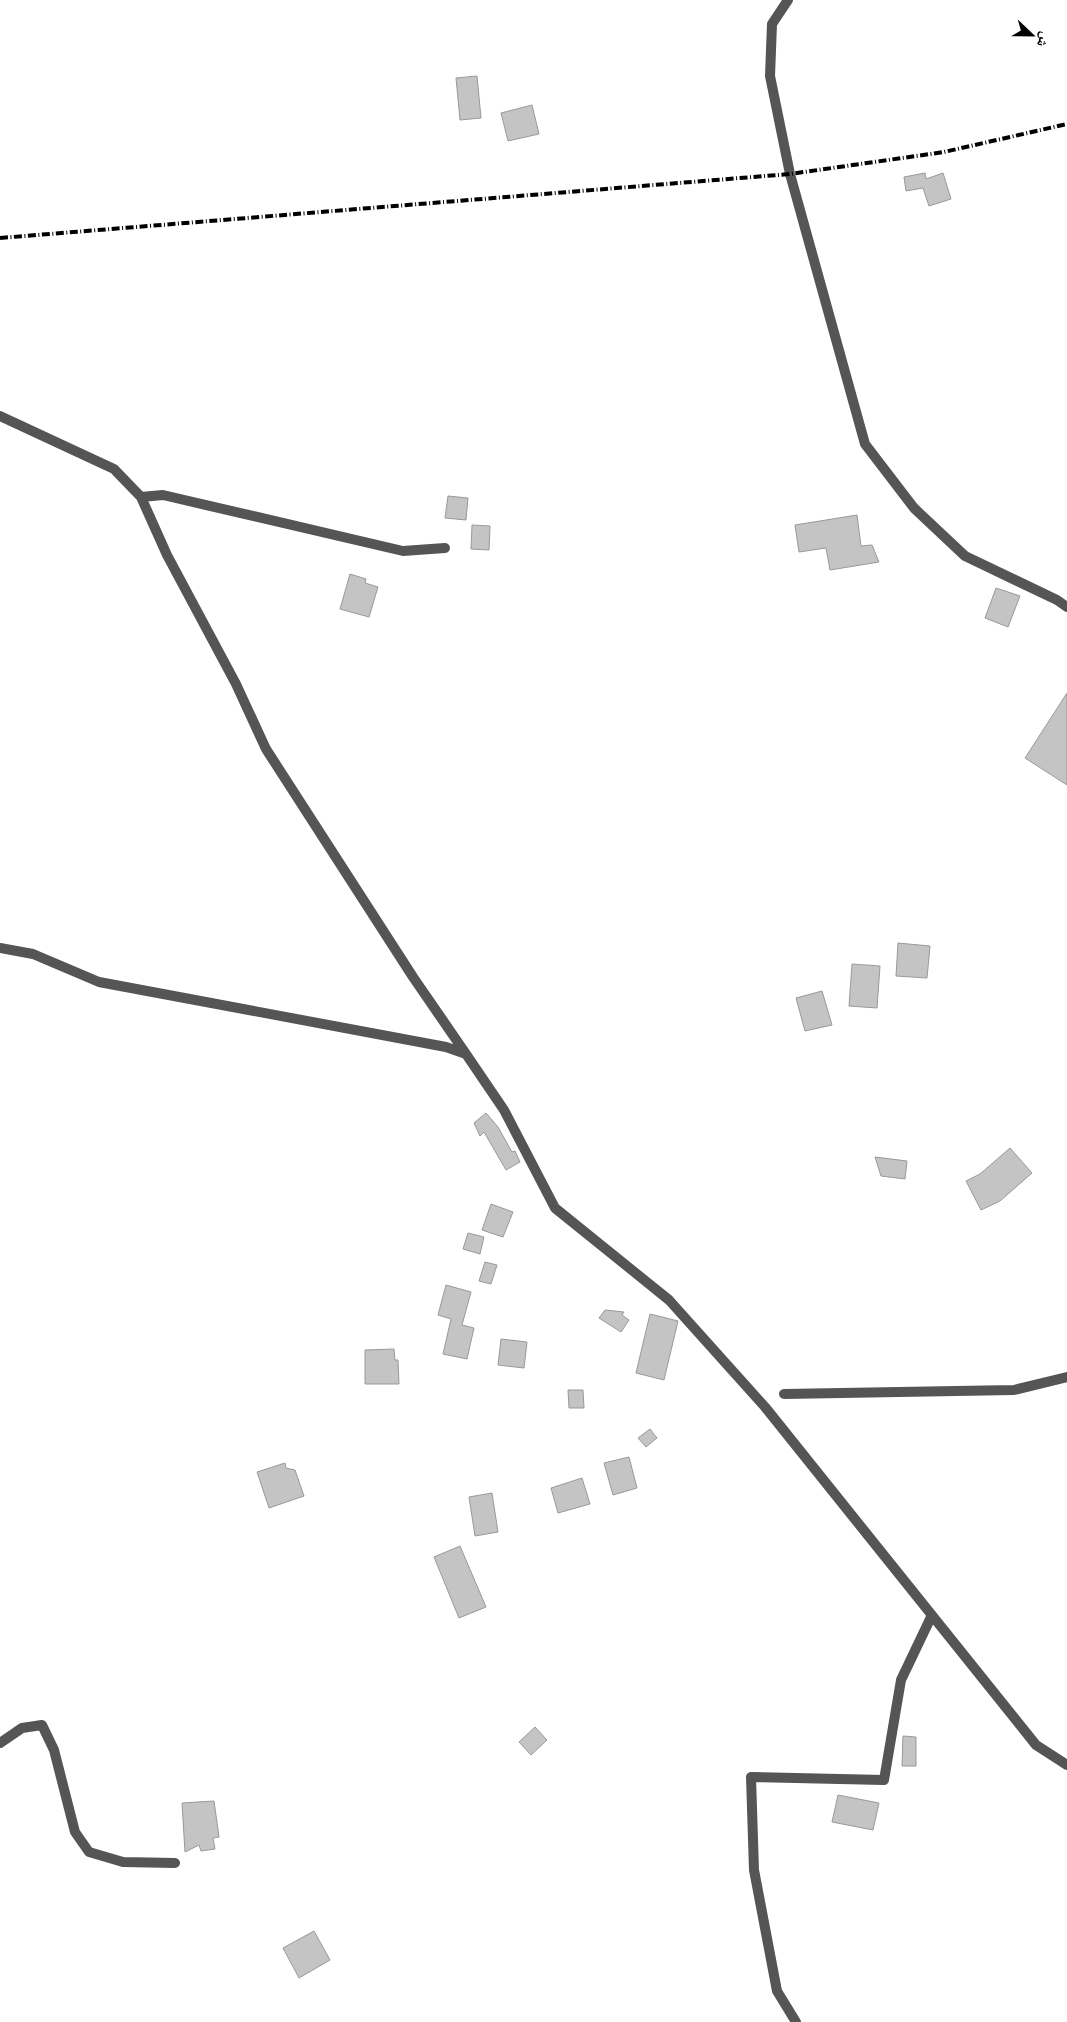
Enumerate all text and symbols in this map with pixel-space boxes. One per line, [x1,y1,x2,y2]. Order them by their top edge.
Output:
north arrow [1007,10,1057,60]
text: ش [1033,30,1054,50]

